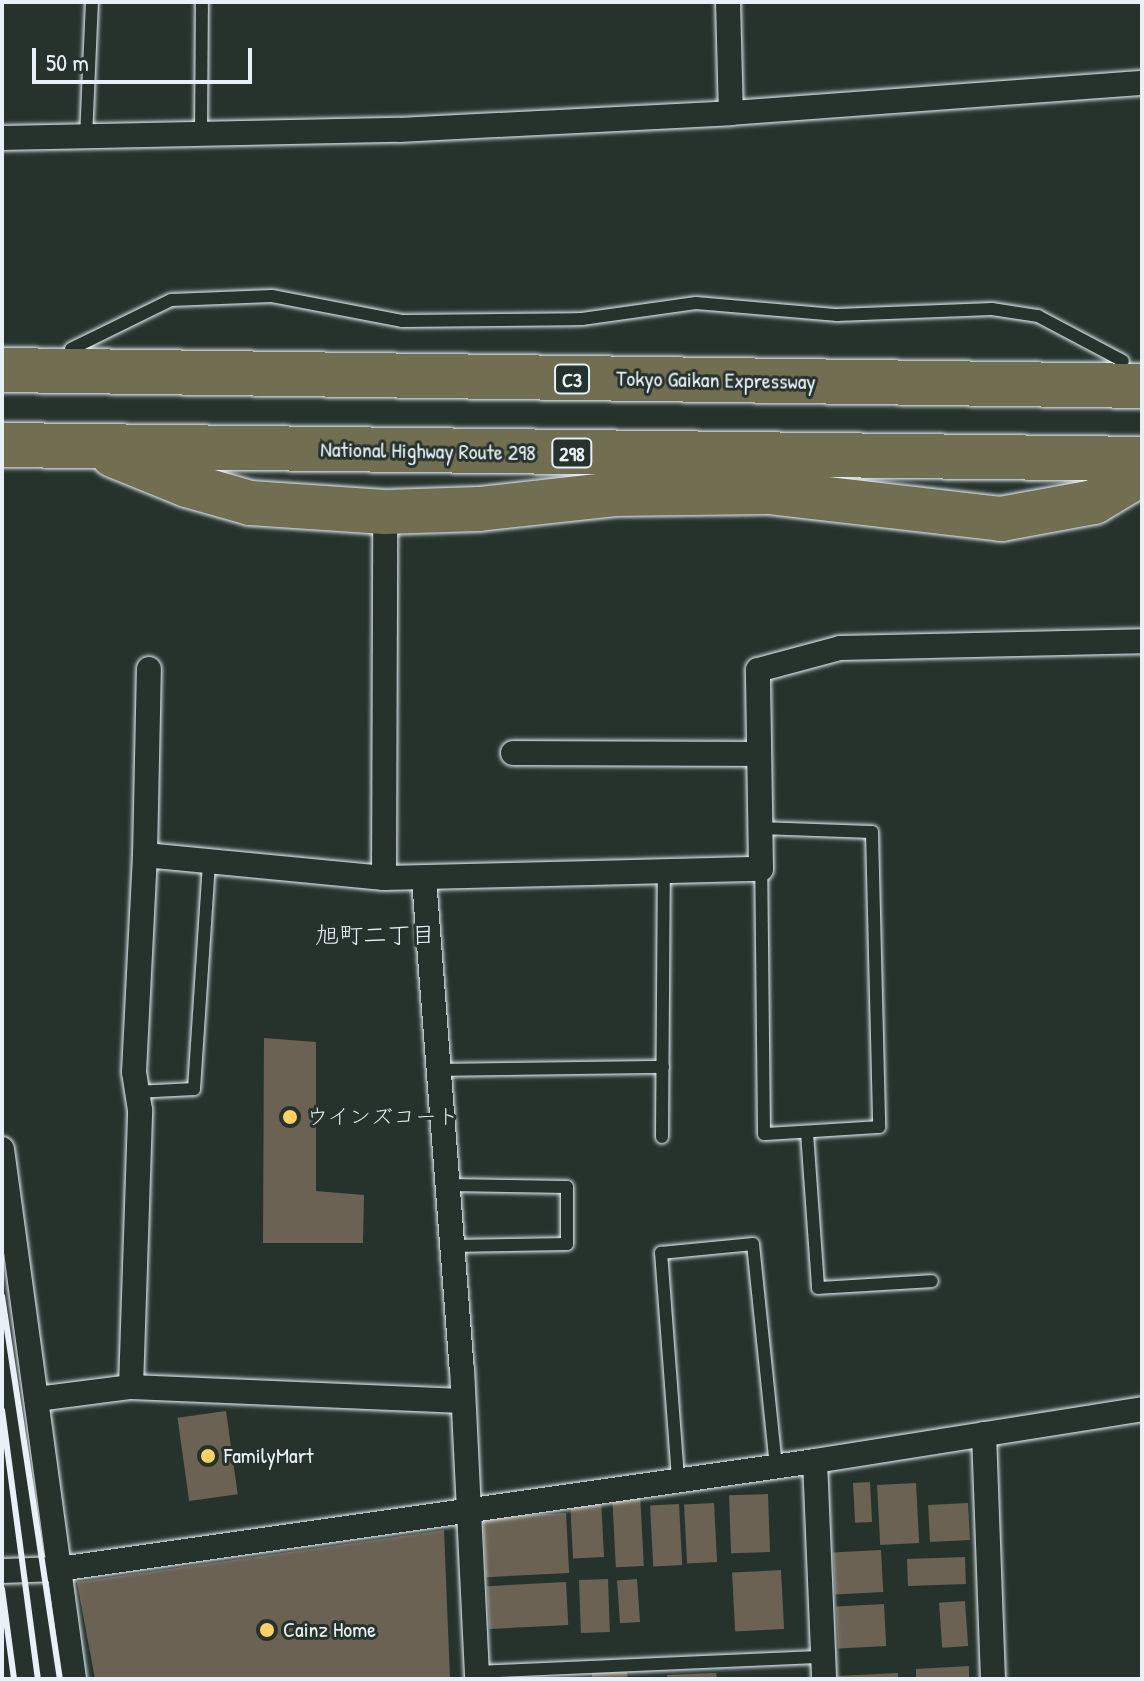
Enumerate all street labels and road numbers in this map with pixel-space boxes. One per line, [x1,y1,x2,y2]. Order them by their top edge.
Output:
road number: C3 [554,363,590,395]
street label: Tokyo Gaikan Expressway [616,365,816,395]
street label: National Highway Route 298 [320,436,536,466]
road number: 298 [550,437,594,469]

